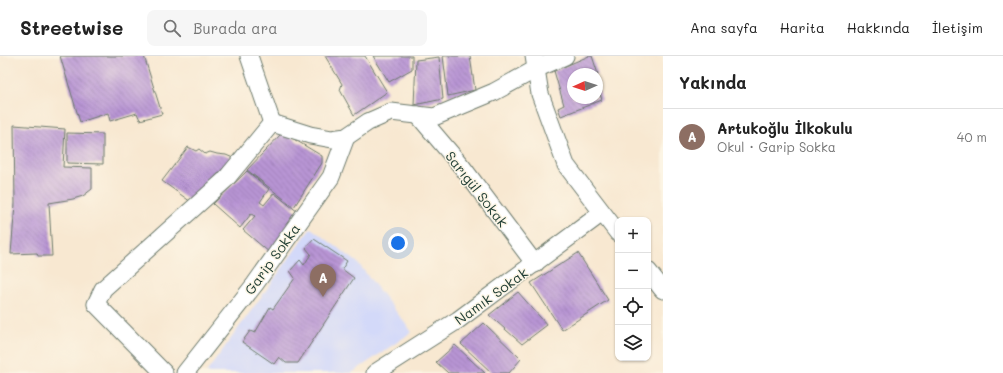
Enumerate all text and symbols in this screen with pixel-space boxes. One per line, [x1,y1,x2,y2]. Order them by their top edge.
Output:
search box [147,10,427,46]
text: Streetwise [20,15,123,40]
icon: search [161,17,183,39]
text: Burada ara [193,18,278,38]
text: Ana sayfa [690,18,758,37]
text: Harita [780,18,825,37]
text: Hakkında [847,18,910,37]
text: İletişim [932,18,983,37]
north arrow [567,68,603,104]
text: Yakında [679,71,747,93]
text: Artukoğlu İlkokulu [717,118,853,138]
text: A [687,128,697,145]
text: 40 m [957,128,987,145]
text: Okul · Garip Sokka [717,138,836,155]
street label: Sarıgül Sokak [441,147,513,231]
map controls [615,217,651,361]
button: + [615,217,651,253]
street label: Garip Sokka [240,220,304,298]
your location [388,233,408,253]
button: − [615,253,651,289]
street label: Namık Sokak [451,263,531,329]
pin: A [310,264,336,297]
button: locate [615,289,651,325]
button: layers [615,325,651,361]

